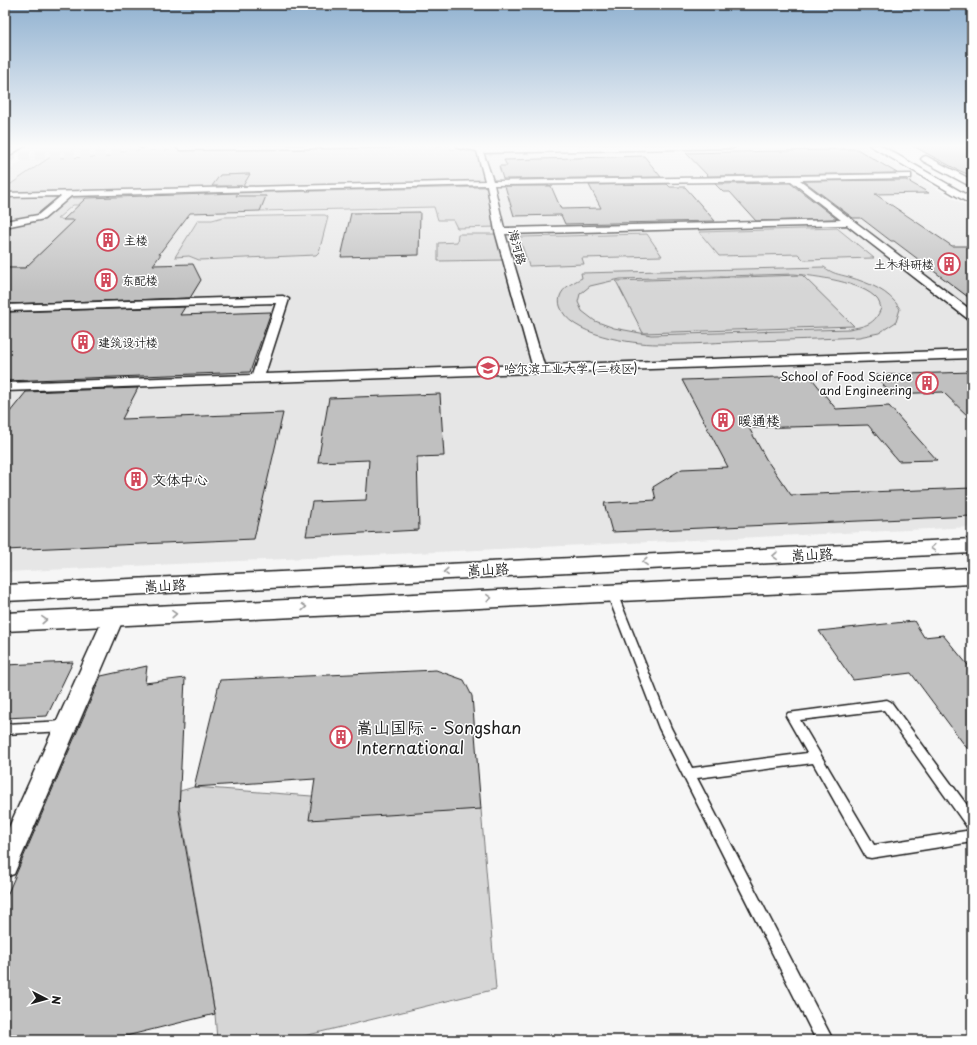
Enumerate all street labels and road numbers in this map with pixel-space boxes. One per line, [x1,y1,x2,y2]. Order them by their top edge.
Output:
street label: 海河路 [505,227,531,267]
street label: 嵩山路 [790,542,834,566]
street label: 嵩山路 [466,557,510,581]
street label: 嵩山路 [143,573,187,597]

